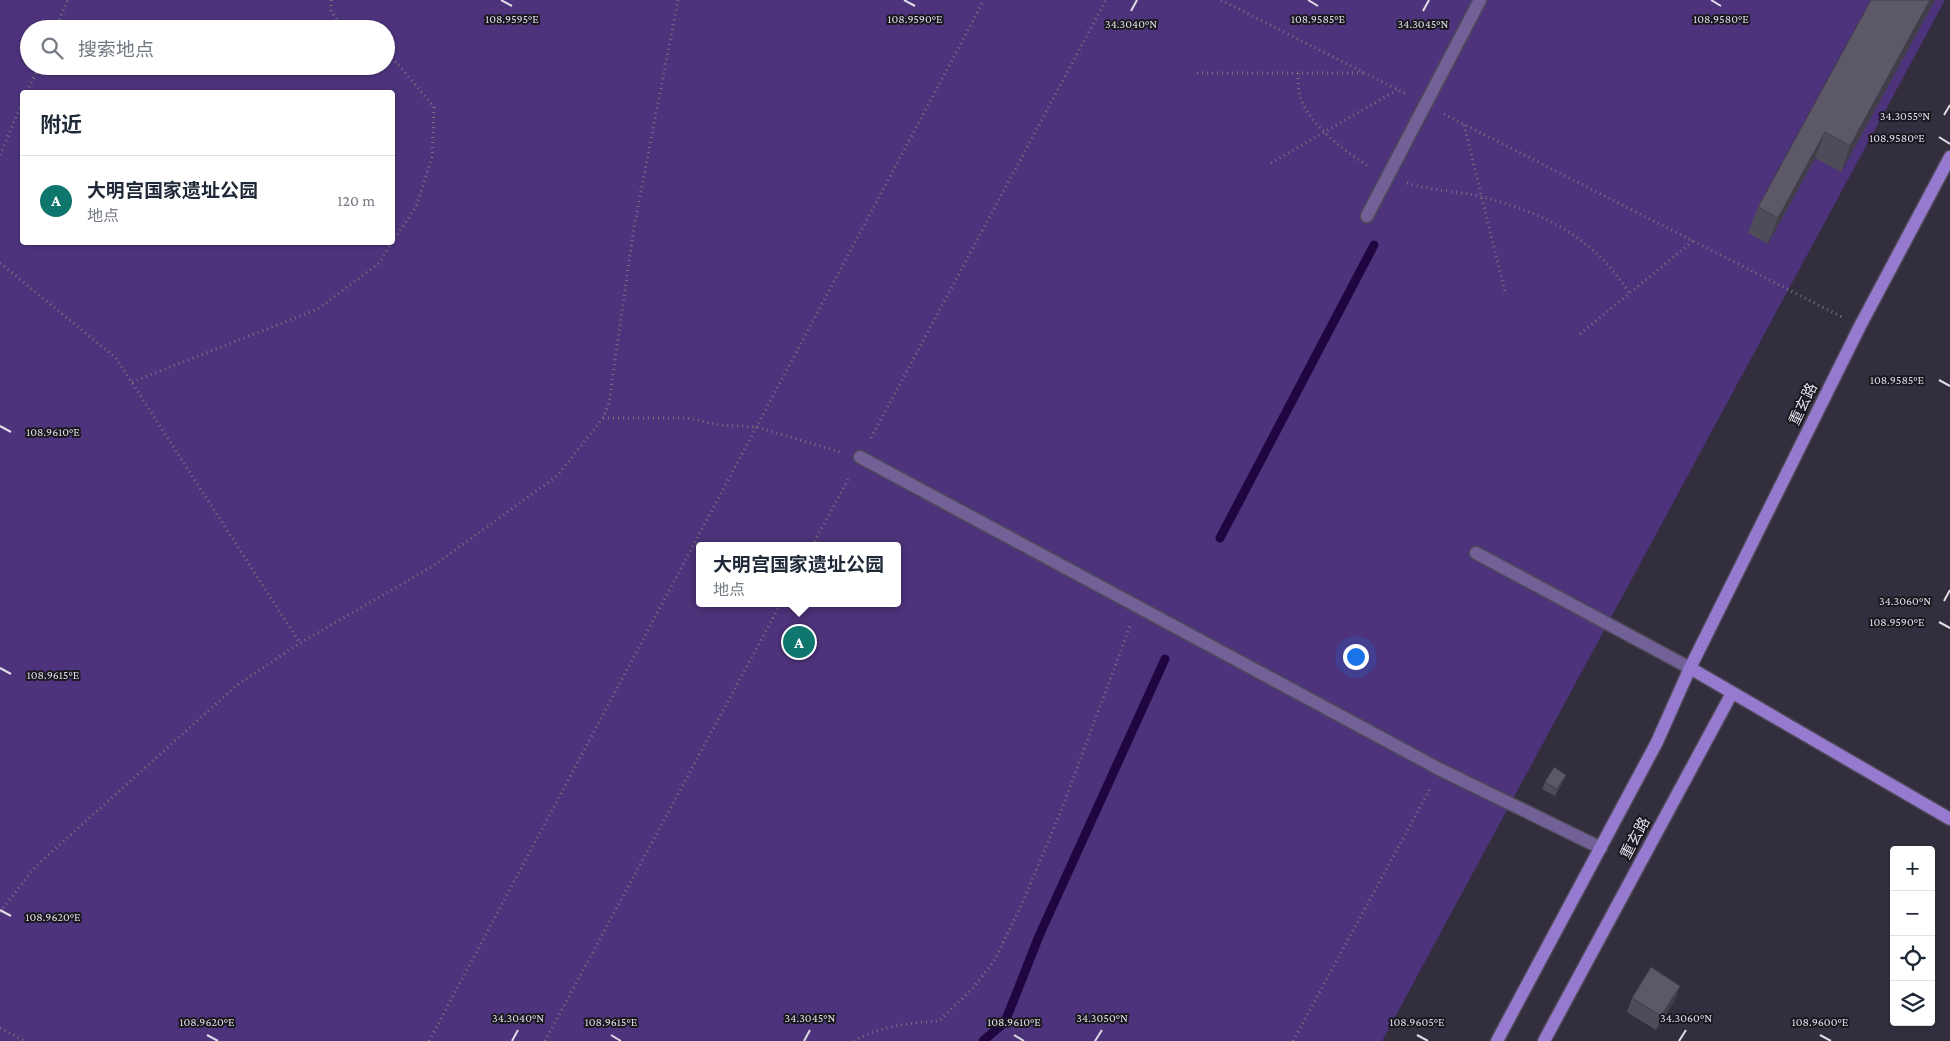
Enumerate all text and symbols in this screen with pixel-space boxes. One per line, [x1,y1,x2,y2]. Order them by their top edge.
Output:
text: 108.9595°E [485,12,539,26]
text: 108.9590°E [888,12,943,26]
text: 108.9585°E [1291,12,1346,26]
text: 108.9580°E [1693,12,1749,26]
text: 34.3040°N [1105,17,1157,31]
text: 34.3045°N [1398,17,1448,31]
search box [20,20,395,75]
icon: search [38,34,66,62]
text: 搜索地点 [78,39,154,60]
text: 34.3055°N [1880,109,1930,123]
text: 附近 [40,113,82,137]
text: 108.9580°E [1869,131,1925,145]
text: 大明宫国家遗址公园 [87,180,258,201]
text: A [51,192,61,209]
text: 120 m [337,192,375,209]
text: 地点 [87,207,119,224]
text: 108.9585°E [1870,373,1925,387]
street label: 重玄路 [1786,380,1820,428]
text: 108.9610°E [26,425,80,439]
popup [696,542,901,607]
text: 大明宫国家遗址公园 [713,554,884,575]
text: 地点 [713,581,745,598]
text: 34.3060°N [1879,594,1931,608]
text: 108.9590°E [1870,615,1925,629]
pin: A [783,623,815,661]
your location [1343,644,1369,670]
text: 108.9615°E [27,668,80,682]
street label: 重玄路 [1617,814,1653,862]
map controls [1890,846,1935,1026]
button: + [1890,846,1935,891]
button: − [1890,891,1935,936]
text: 108.9620°E [25,910,81,924]
button: locate [1890,936,1935,981]
button: layers [1890,981,1935,1026]
text: 34.3040°N [492,1011,544,1025]
text: 34.3045°N [785,1011,835,1025]
text: 34.3050°N [1076,1011,1128,1025]
text: 34.3060°N [1660,1011,1712,1025]
text: 108.9620°E [179,1015,235,1029]
text: 108.9615°E [585,1015,638,1029]
text: 108.9610°E [987,1015,1041,1029]
text: 108.9605°E [1389,1015,1445,1029]
text: 108.9600°E [1792,1015,1849,1029]

